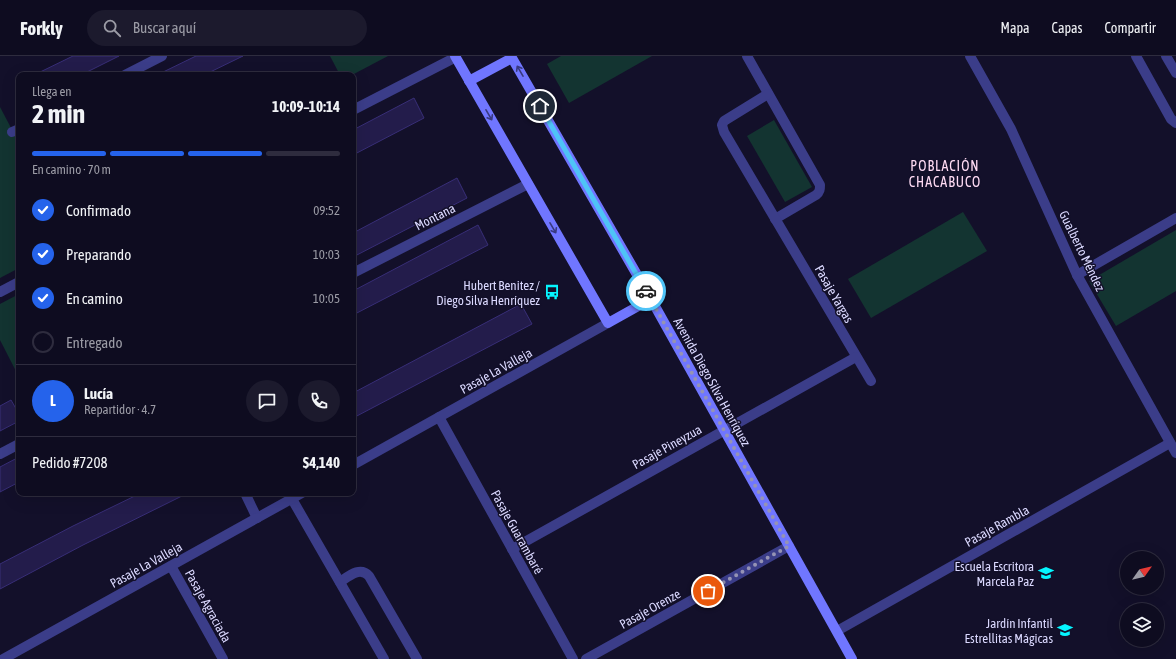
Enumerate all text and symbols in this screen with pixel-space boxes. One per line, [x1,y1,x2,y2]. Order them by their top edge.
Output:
search box [87,10,367,46]
text: Forkly [20,17,63,39]
icon: search [101,17,123,39]
text: Buscar aquí [133,19,196,36]
text: Mapa [1001,20,1030,36]
text: Capas [1052,20,1083,36]
text: Compartir [1105,20,1156,36]
one-way arrow [516,65,524,77]
text: Llega en [32,84,72,99]
pin [523,89,557,123]
icon: home [529,95,551,117]
text: 10:09–10:14 [272,98,340,115]
text: 2 min [32,99,85,129]
one-way arrow [485,109,493,121]
district label: POBLACIÓN CHACABUCO [909,158,981,190]
text: En camino · 70 m [32,162,111,177]
icon: check [32,199,54,221]
street label: Montana [412,200,458,234]
text: Confirmado [66,202,131,219]
text: 09:52 [313,203,340,218]
street label: Gualberto Méndez [1056,208,1108,294]
one-way arrow [550,222,558,234]
icon: check [32,243,54,265]
text: Preparando [66,246,131,263]
text: 10:03 [313,247,340,262]
street label: Pasaje Yargas [812,263,857,326]
courier [626,271,666,311]
place label: Hubert Benitez / Diego Silva Henríquez [436,278,541,308]
icon: car [635,280,657,302]
bus stop icon: Hubert Benitez / Diego Silva Henríquez [543,283,561,301]
icon: check [32,287,54,309]
text: En camino [66,290,123,307]
text: 10:05 [313,291,340,306]
street label: Avenida Diego Silva Henríquez [670,315,754,449]
text: Entregado [66,334,123,351]
street label: Pasaje La Valleja [457,345,535,397]
button: chat [246,380,288,422]
button: phone [298,380,340,422]
text: Lucía [84,385,113,402]
text: L [50,392,56,409]
text: Repartidor · 4.7 [84,402,156,417]
street label: Pasaje Pineyzua [630,422,704,472]
text: Pedido #7208 [32,454,108,471]
text: $4,140 [303,454,340,471]
street label: Pasaje Guarambaré [488,487,546,577]
street label: Pasaje Rambla [962,502,1032,550]
street label: Pasaje La Valleja [107,539,185,591]
north arrow [1120,551,1164,595]
map controls [1120,551,1164,647]
place label: Escuela Escritora Marcela Paz [955,559,1034,589]
school or university icon: Escuela Escritora Marcela Paz [1037,564,1055,582]
street label: Pasaje Agraciada [182,567,234,645]
pin [691,574,725,608]
icon: bag [697,580,719,602]
street label: Pasaje Orenze [617,586,683,632]
button: layers [1120,603,1164,647]
place label: Jardín Infantil Estrellitas Mágicas [965,616,1054,646]
school or university icon: Jardín Infantil Estrellitas Mágicas [1056,621,1074,639]

